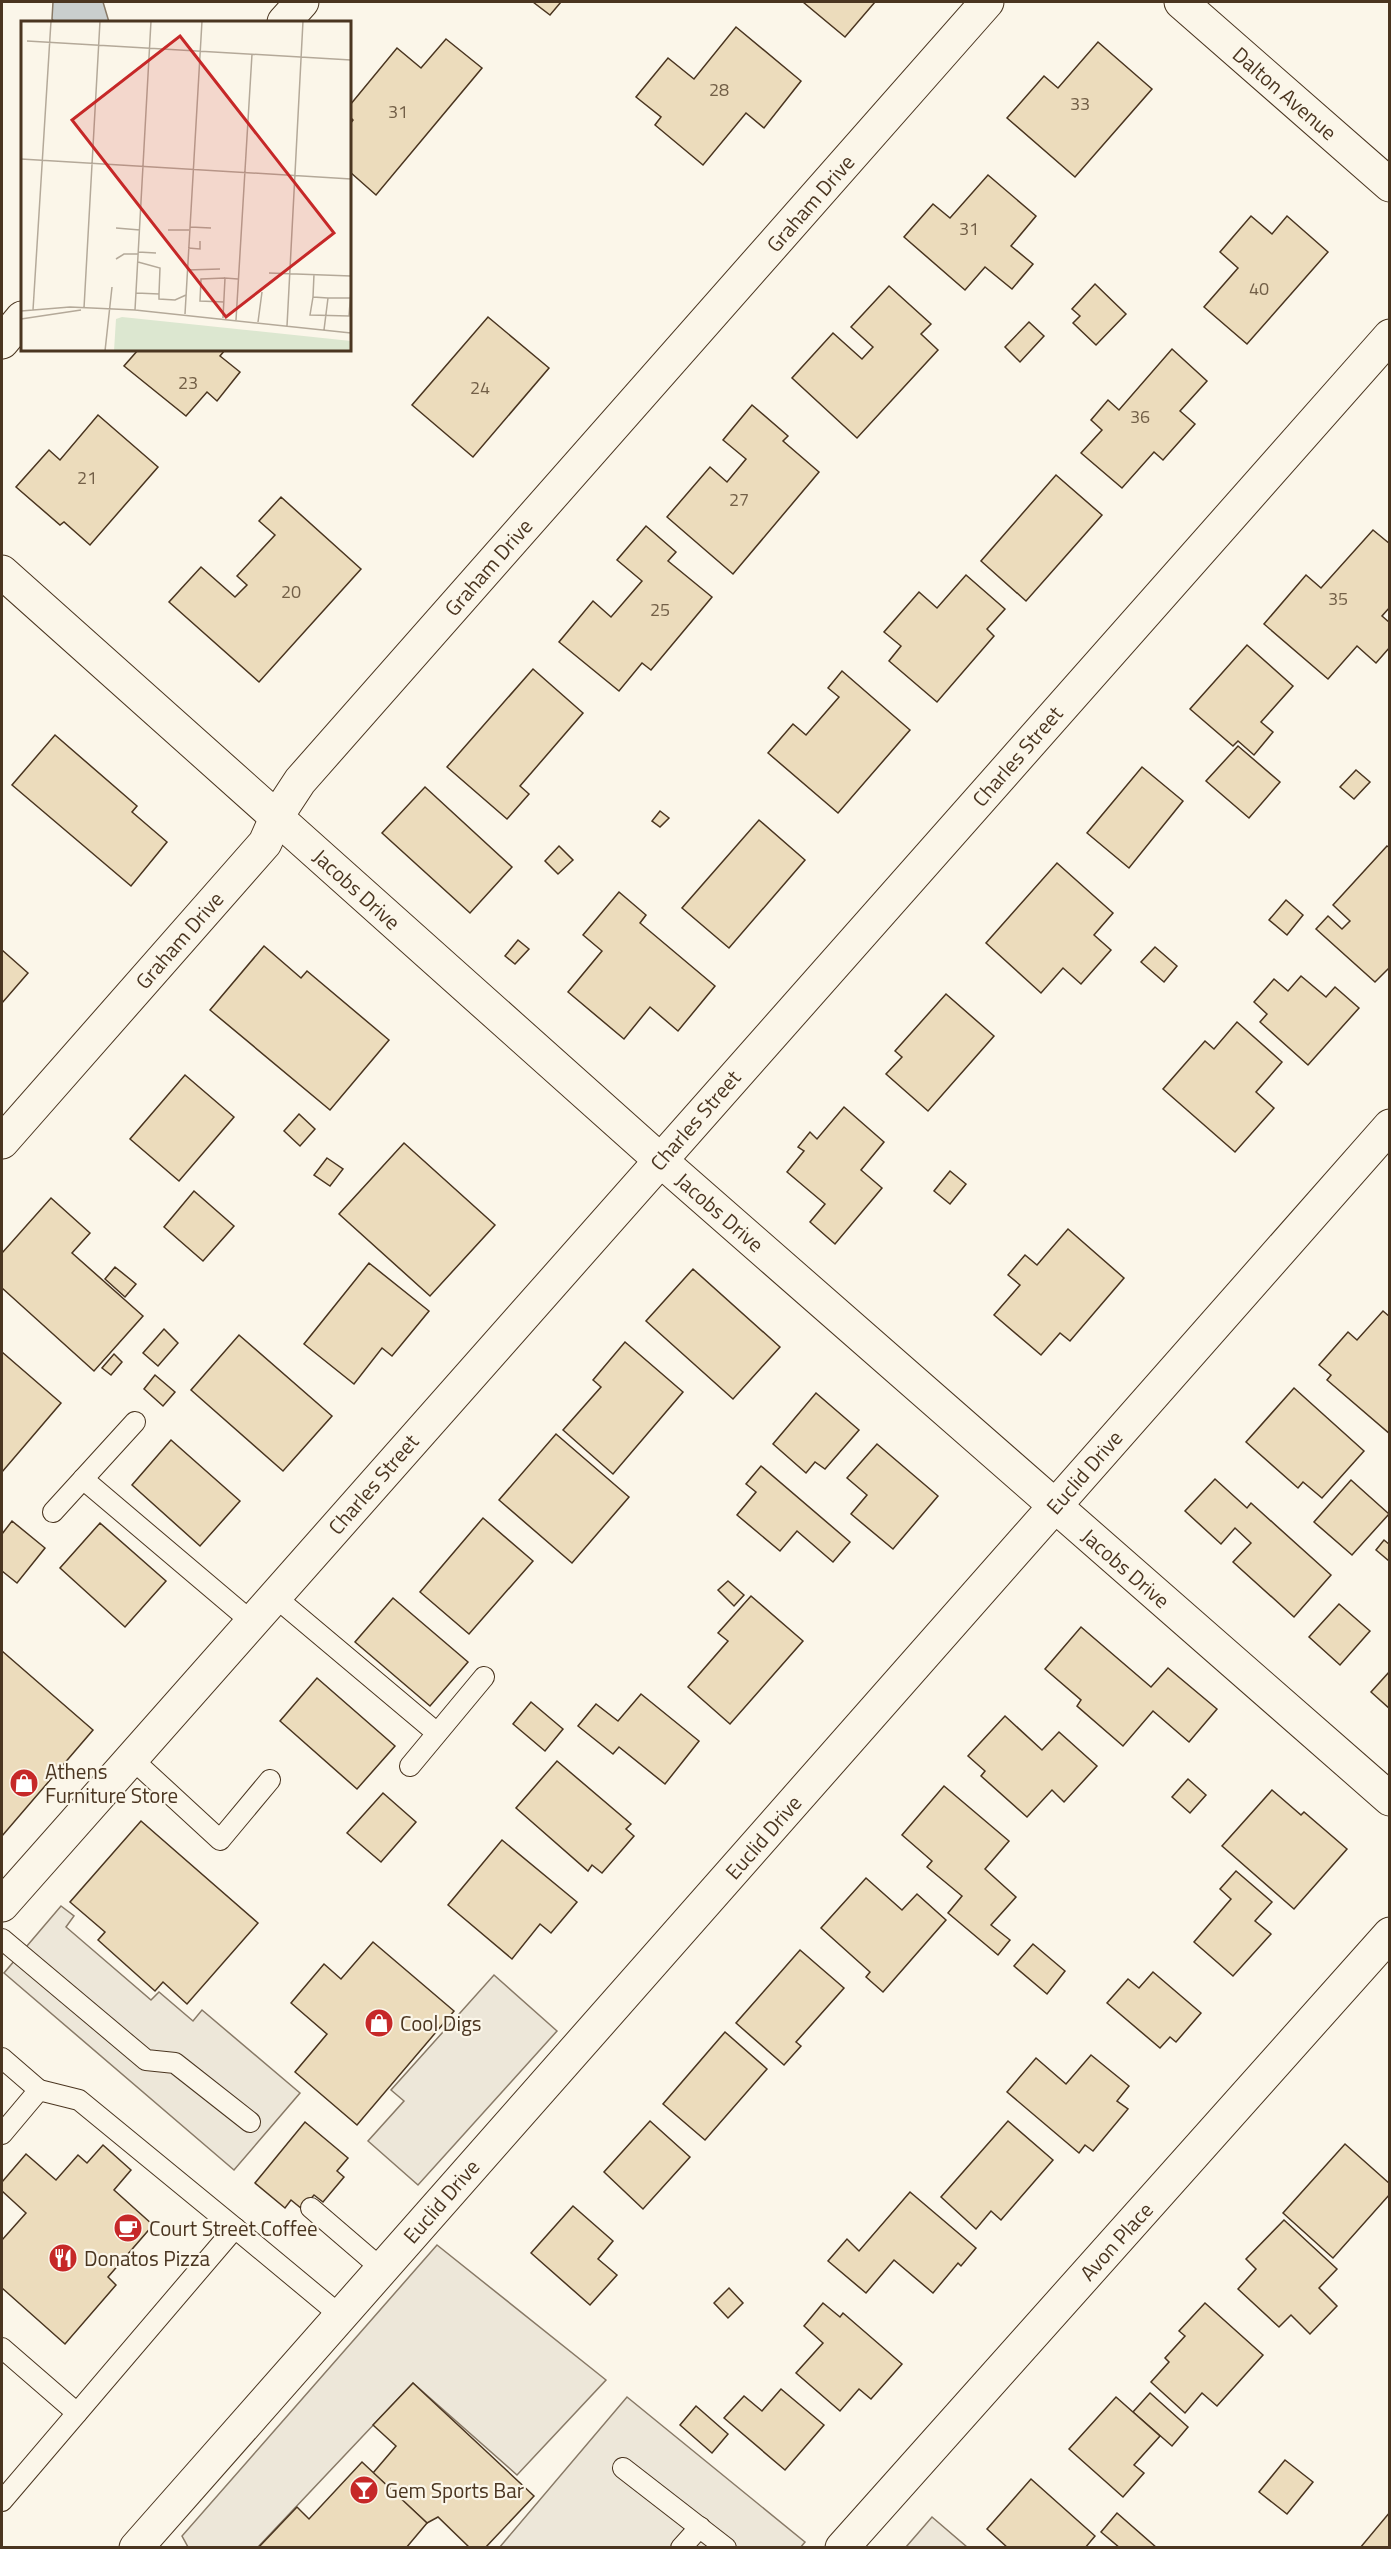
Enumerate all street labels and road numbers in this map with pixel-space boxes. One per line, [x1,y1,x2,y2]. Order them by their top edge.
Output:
street label: Dalton Avenue [1226,39,1344,147]
street label: Graham Drive [758,147,862,259]
street label: Graham Drive [436,511,540,623]
street label: Charles Street [964,698,1070,813]
street label: Jacobs Drive [306,841,408,937]
street label: Graham Drive [127,884,231,996]
street label: Charles Street [642,1062,748,1177]
street label: Jacobs Drive [669,1164,771,1260]
street label: Euclid Drive [1038,1423,1130,1521]
street label: Charles Street [320,1426,426,1541]
street label: Jacobs Drive [1075,1520,1177,1616]
street label: Euclid Drive [717,1788,809,1886]
street label: Euclid Drive [395,2152,487,2250]
street label: Avon Place [1072,2194,1160,2288]

